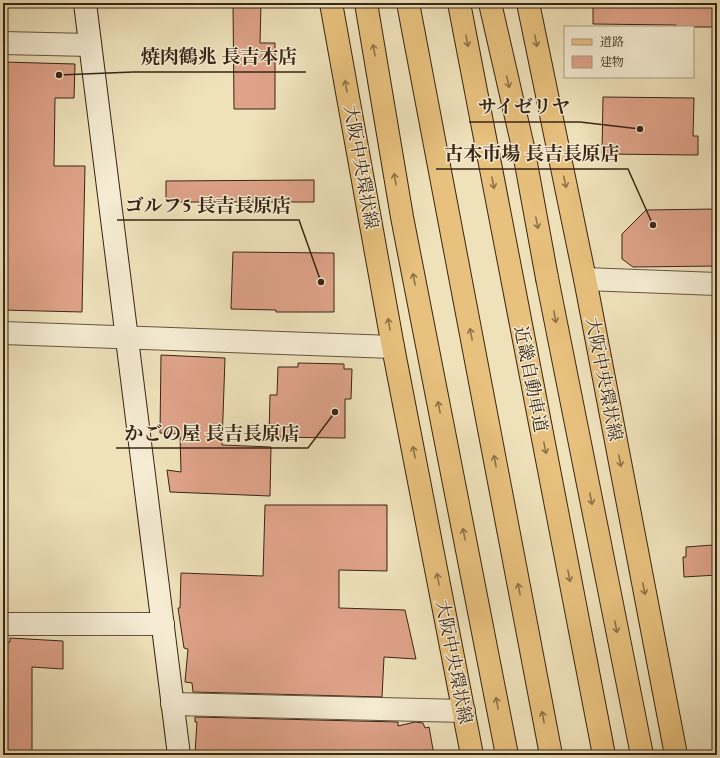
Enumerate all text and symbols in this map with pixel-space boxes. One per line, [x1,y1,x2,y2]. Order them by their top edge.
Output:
legend [564,26,694,78]
one-way arrow [463,34,471,47]
one-way arrow [532,34,540,47]
text: 道路 [600,34,624,50]
callout: 焼肉鶴兆 長吉本店 [133,41,306,72]
text: 焼肉鶴兆 長吉本店 [141,44,297,69]
one-way arrow [369,44,377,57]
text: 建物 [600,54,624,70]
one-way arrow [505,75,513,88]
one-way arrow [342,80,350,93]
callout: サイゼリヤ [469,91,580,122]
text: サイゼリヤ [478,94,570,119]
street label: 大阪中央環状線 [339,103,384,231]
callout: 古本市場 長吉長原店 [436,138,628,169]
text: 古本市場 長吉長原店 [444,141,620,166]
one-way arrow [391,172,399,185]
one-way arrow [561,175,569,188]
one-way arrow [490,176,498,189]
callout: ゴルフ5 長吉長原店 [117,189,299,220]
text: ゴルフ5 長吉長原店 [125,193,291,218]
one-way arrow [533,216,541,229]
one-way arrow [410,273,418,286]
one-way arrow [551,310,559,323]
street label: 大阪中央環状線 [581,315,628,443]
one-way arrow [385,318,393,331]
street label: 近畿自動車道 [510,324,553,434]
one-way arrow [466,327,474,340]
one-way arrow [435,400,443,413]
callout: かごの屋 長吉長原店 [116,417,308,448]
text: かごの屋 長吉長原店 [124,421,300,446]
one-way arrow [541,441,549,454]
one-way arrow [409,445,417,458]
one-way arrow [616,454,624,467]
one-way arrow [491,455,499,468]
one-way arrow [587,492,595,505]
one-way arrow [460,528,468,541]
one-way arrow [566,569,574,582]
one-way arrow [434,573,442,586]
one-way arrow [640,582,648,595]
one-way arrow [515,583,523,596]
street label: 大阪中央環状線 [431,598,478,726]
one-way arrow [613,620,621,633]
one-way arrow [493,697,501,710]
one-way arrow [539,711,547,724]

